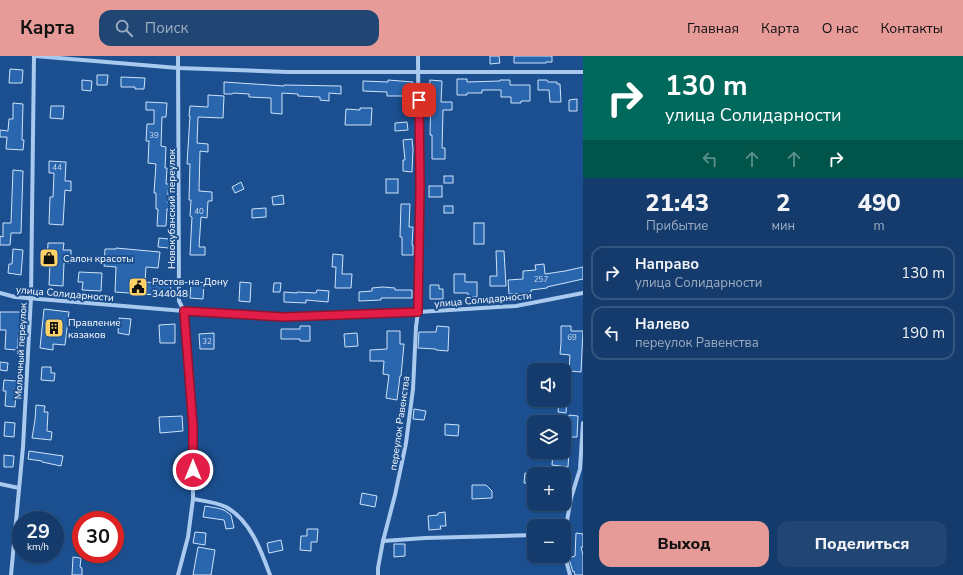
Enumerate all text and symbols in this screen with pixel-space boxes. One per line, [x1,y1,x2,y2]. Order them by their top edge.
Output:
search box [99,10,379,46]
text: Карта [20,15,75,41]
icon: search [113,17,135,39]
text: Поиск [145,18,188,38]
text: Главная [687,19,739,38]
text: Карта [761,19,800,38]
text: О нас [822,19,858,38]
text: Контакты [880,19,943,38]
text: 130 m [665,67,748,105]
icon: right [599,72,651,124]
pin [402,83,436,117]
icon: arrive [408,89,430,111]
text: улица Солидарности [665,103,841,127]
house number: 39 [149,130,159,141]
street label: Новокубанский переулок [165,148,179,269]
icon: left [699,148,721,170]
icon: ahead [741,148,763,170]
icon: ahead [783,148,805,170]
icon: right [825,148,847,170]
house number: 44 [52,162,62,173]
text: 21:43 [645,187,709,219]
text: 2 [776,187,791,219]
text: 490 [857,187,901,219]
house number: 40 [194,206,204,217]
text: Прибытие [646,217,708,235]
text: мин [771,217,795,235]
text: m [874,217,885,235]
shop icon: Салон красоты [38,247,60,269]
place label: Салон красоты [63,252,134,266]
text: Направо [635,254,699,274]
icon: right [601,262,623,284]
text: 130 m [901,263,945,283]
house number: 257 [534,274,548,285]
text: улица Солидарности [635,274,762,292]
place label: Ростов-на-Дону 344048 [152,275,229,301]
public building icon: Ростов-на-Дону 344048 [127,276,149,298]
street label: улица Солидарности [15,283,114,305]
street label: улица Солидарности [434,289,533,311]
street label: Молочный переулок [11,302,31,400]
text: Налево [635,314,690,334]
place label: Правление казаков [68,316,121,342]
building icon: Правление казаков [43,317,65,339]
icon: left [601,322,623,344]
text: 190 m [901,323,945,343]
house number: 69 [567,332,577,343]
text: переулок Равенства [635,334,759,352]
house number: 32 [202,336,212,347]
map controls [527,363,571,563]
button: sound [527,363,571,407]
street label: переулок Равенства [386,375,414,471]
button: layers [527,415,571,459]
position arrow [172,449,214,491]
button: + [527,467,571,511]
speed limit sign: 30 [72,511,124,563]
text: 29 [26,518,50,545]
button: − [527,519,571,563]
button: Выход [599,521,769,567]
button: Поделиться [777,521,947,567]
text: km/h [27,540,49,554]

